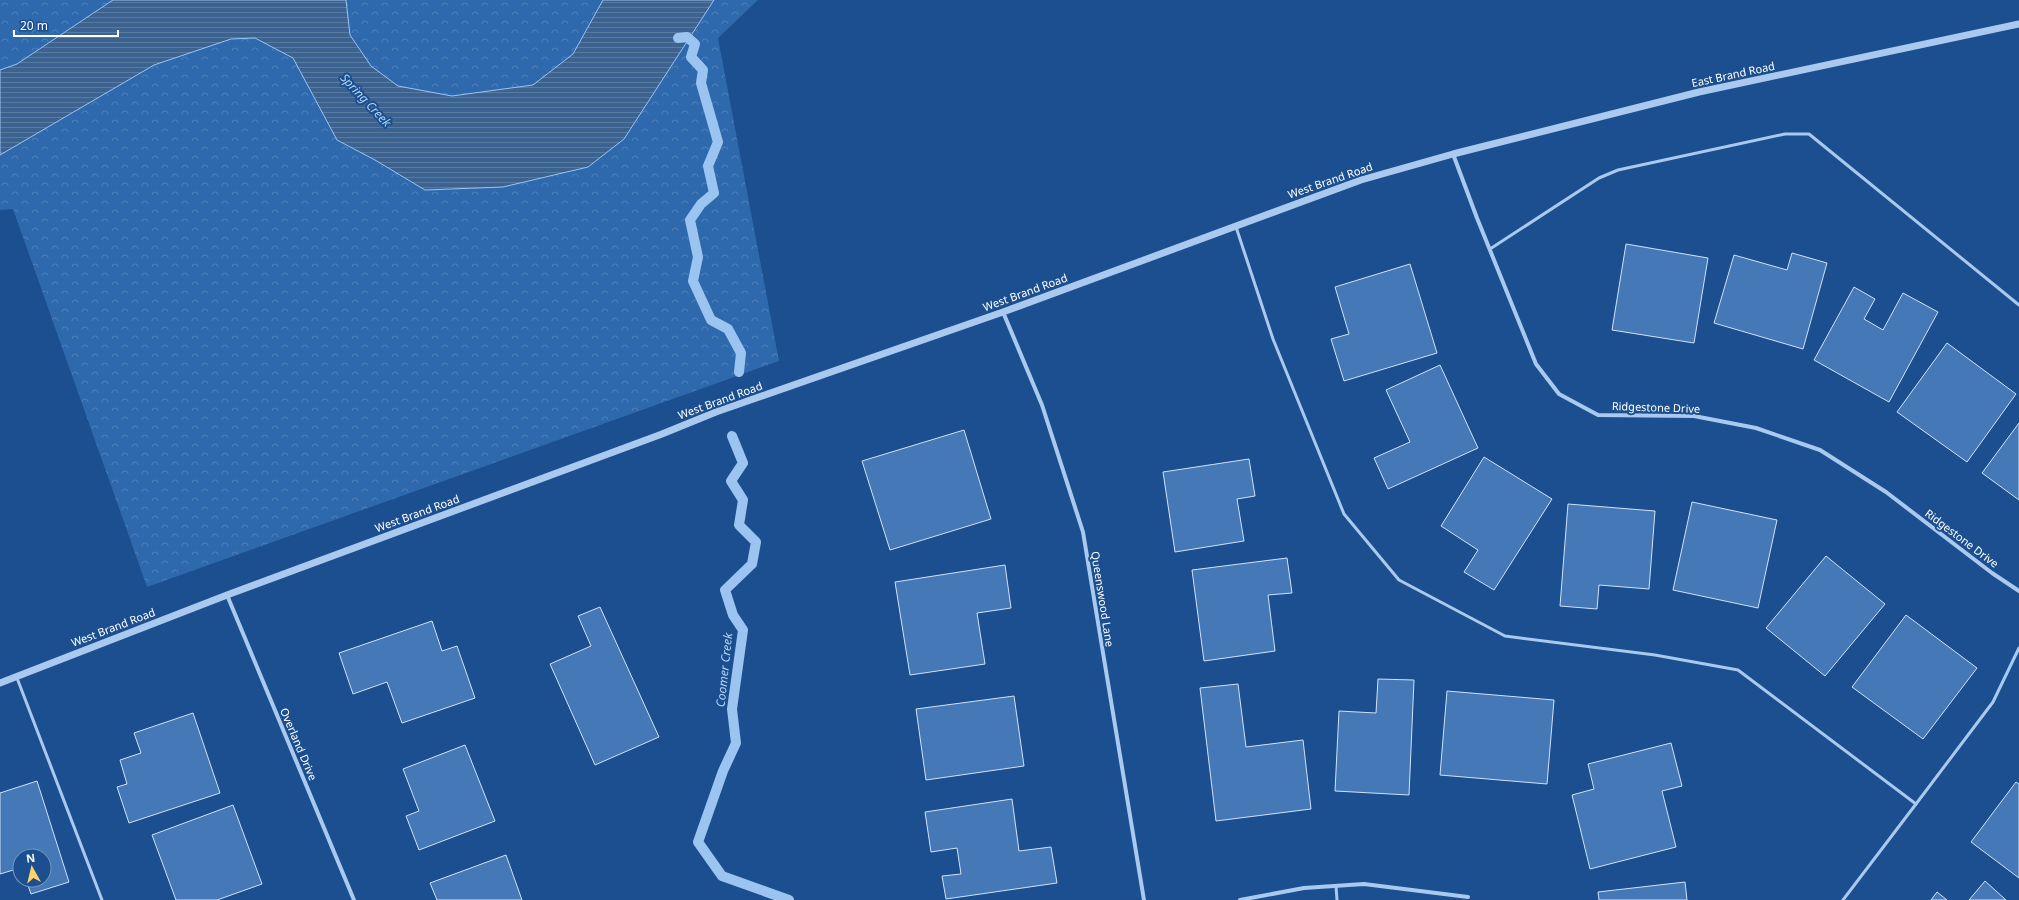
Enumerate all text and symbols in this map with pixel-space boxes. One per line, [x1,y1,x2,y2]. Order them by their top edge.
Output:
scale bar [14,12,118,38]
text: 20 m [20,17,48,34]
street label: East Brand Road [1690,58,1776,90]
water label: Spring Creek [337,70,396,131]
street label: West Brand Road [1286,158,1374,202]
street label: West Brand Road [981,270,1069,314]
street label: West Brand Road [676,378,764,422]
street label: Ridgestone Drive [1612,398,1700,416]
street label: West Brand Road [373,491,461,535]
street label: Ridgestone Drive [1922,505,2002,571]
street label: Queenswood Lane [1088,550,1118,648]
street label: West Brand Road [69,604,157,650]
water label: Coomer Creek [712,631,736,708]
street label: Overland Drive [277,705,321,783]
north arrow [12,848,52,888]
text: N [25,850,36,866]

